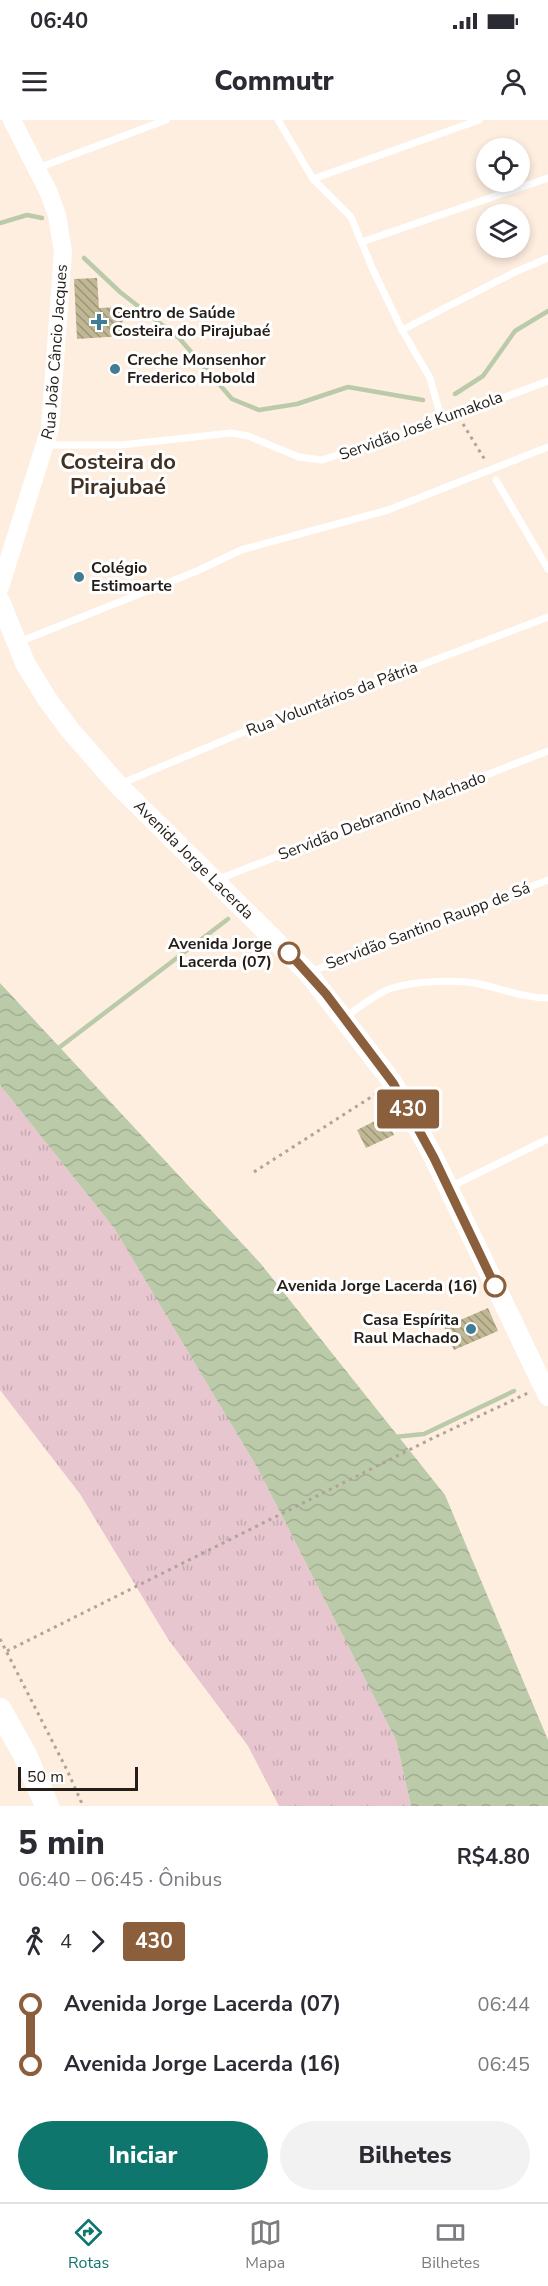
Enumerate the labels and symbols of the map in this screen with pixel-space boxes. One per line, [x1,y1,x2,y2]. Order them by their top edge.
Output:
street label: Rua João Câncio Jacques [36,263,73,442]
place label: Centro de Saúde Costeira do Pirajubaé [112,302,271,342]
marker: Centro de Saúde Costeira do Pirajubaé [90,313,108,331]
place label: Creche Monsenhor Frederico Hobold [127,349,266,389]
marker: Creche Monsenhor Frederico Hobold [108,362,122,376]
street label: Servidão José Kumakola [336,386,506,466]
district label: Costeira do Pirajubaé [60,447,176,502]
place label: Colégio Estimoarte [91,557,172,597]
marker: Colégio Estimoarte [72,570,86,584]
street label: Rua Voluntários da Pátria [243,656,421,742]
street label: Servidão Debrandino Machado [275,766,489,866]
street label: Avenida Jorge Lacerda [129,795,258,924]
street label: Servidão Santino Raupp de Sá [323,877,533,975]
place label: Avenida Jorge Lacerda (07) [168,933,272,973]
marker: Avenida Jorge Lacerda (07) [278,942,300,964]
line badge: 430 [374,1090,442,1128]
place label: Avenida Jorge Lacerda (16) [277,1275,478,1297]
marker: Avenida Jorge Lacerda (16) [484,1275,506,1297]
place label: Casa Espírita Raul Machado [354,1309,459,1349]
marker: Casa Espírita Raul Machado [464,1322,478,1336]
scale bar [18,1764,138,1792]

